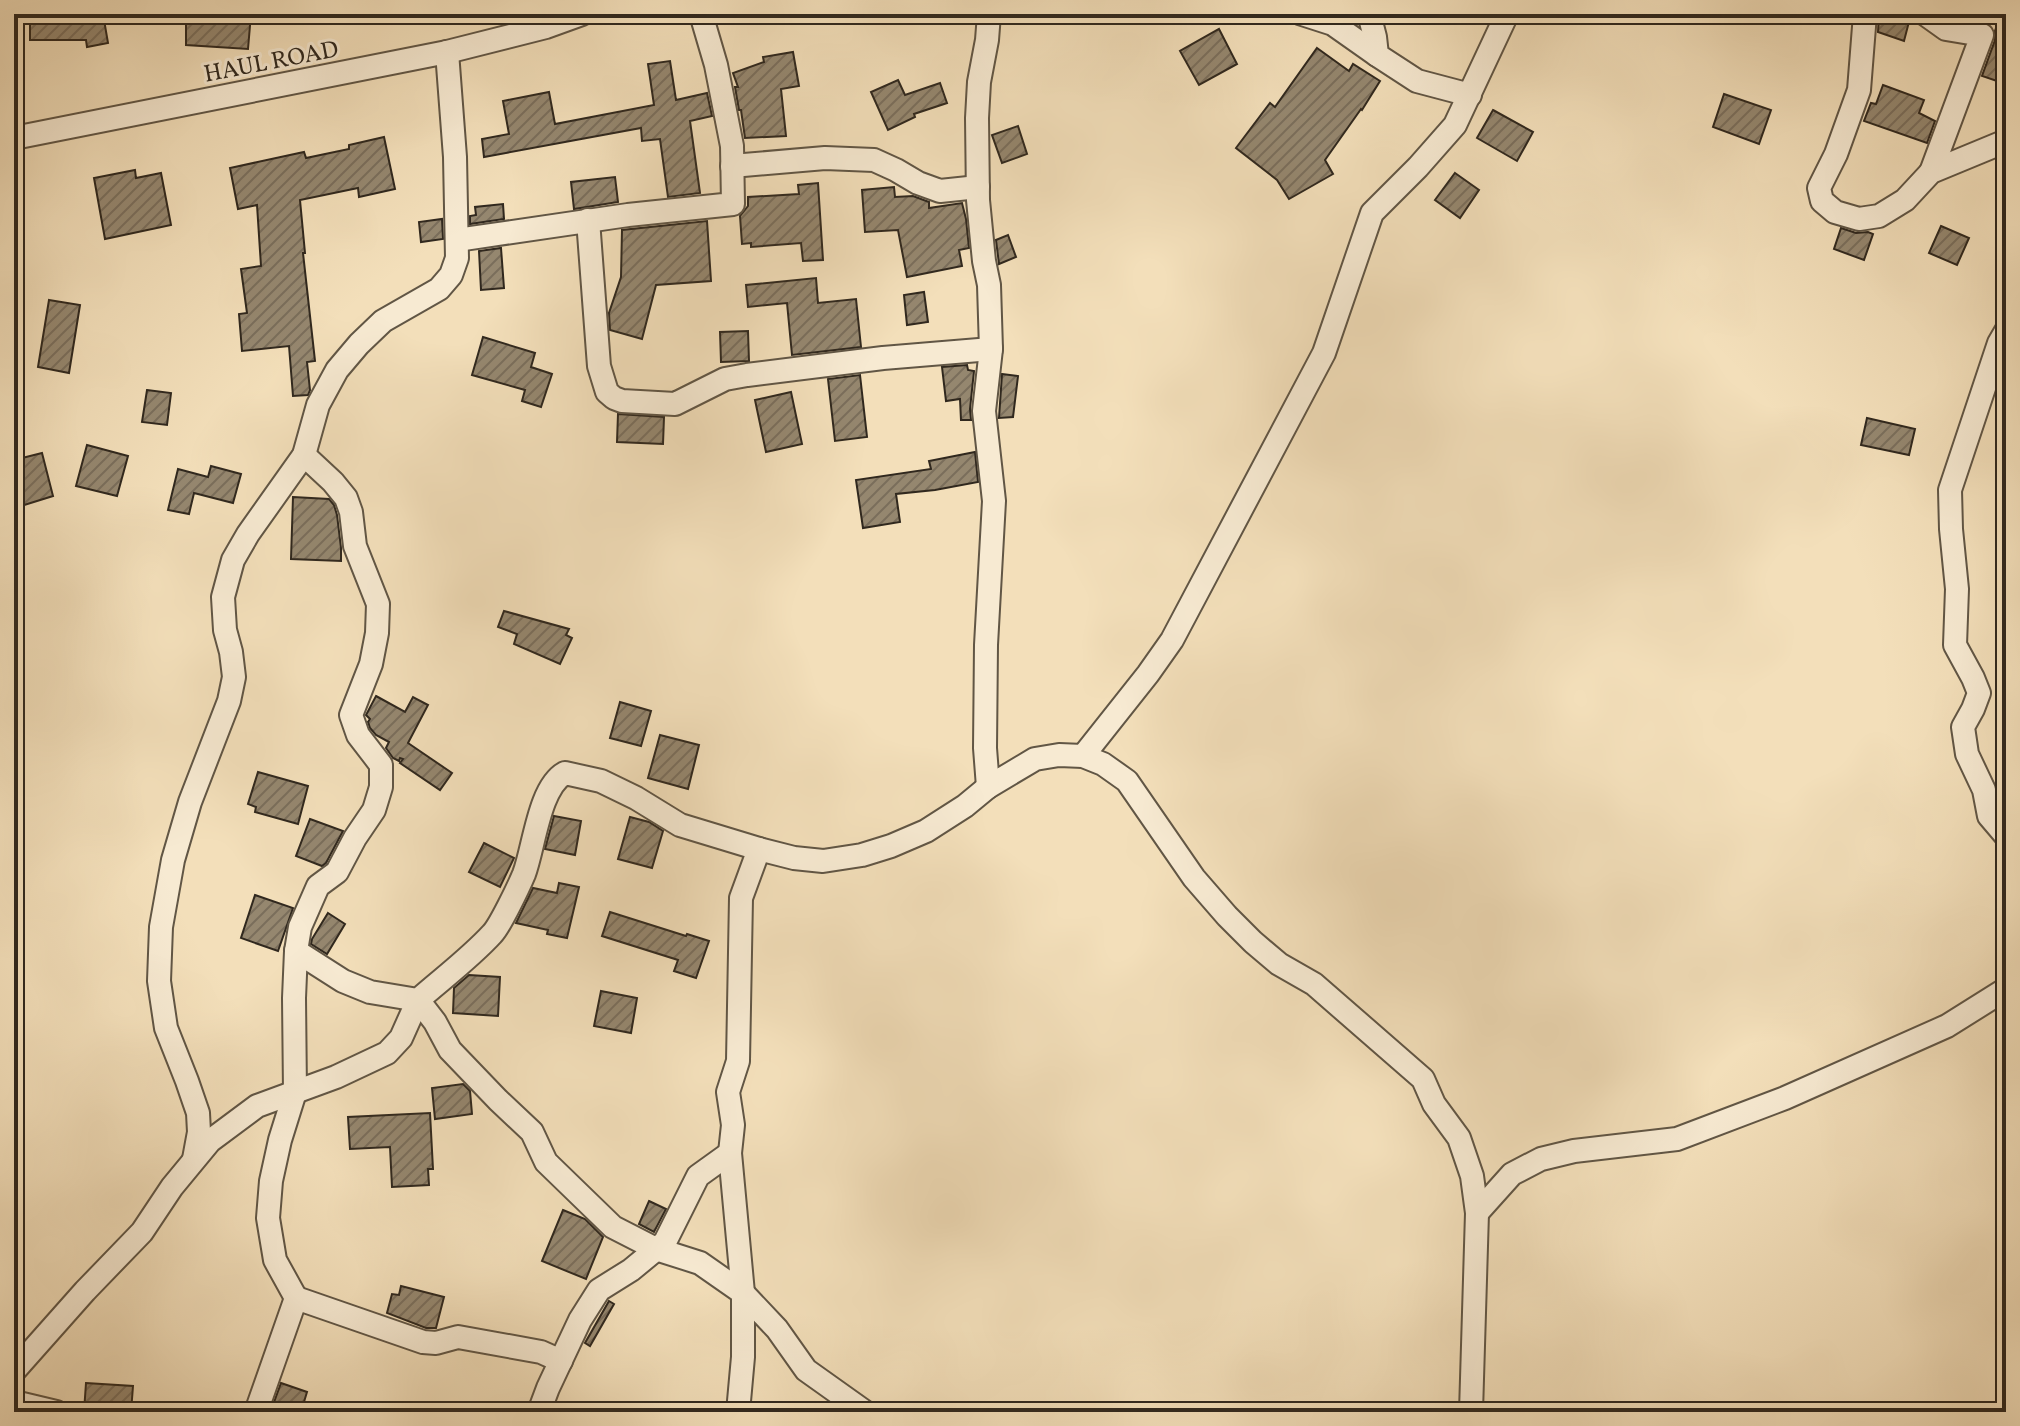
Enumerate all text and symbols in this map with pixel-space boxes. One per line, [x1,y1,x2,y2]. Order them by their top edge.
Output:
street label: HAUL ROAD [201,33,342,93]

